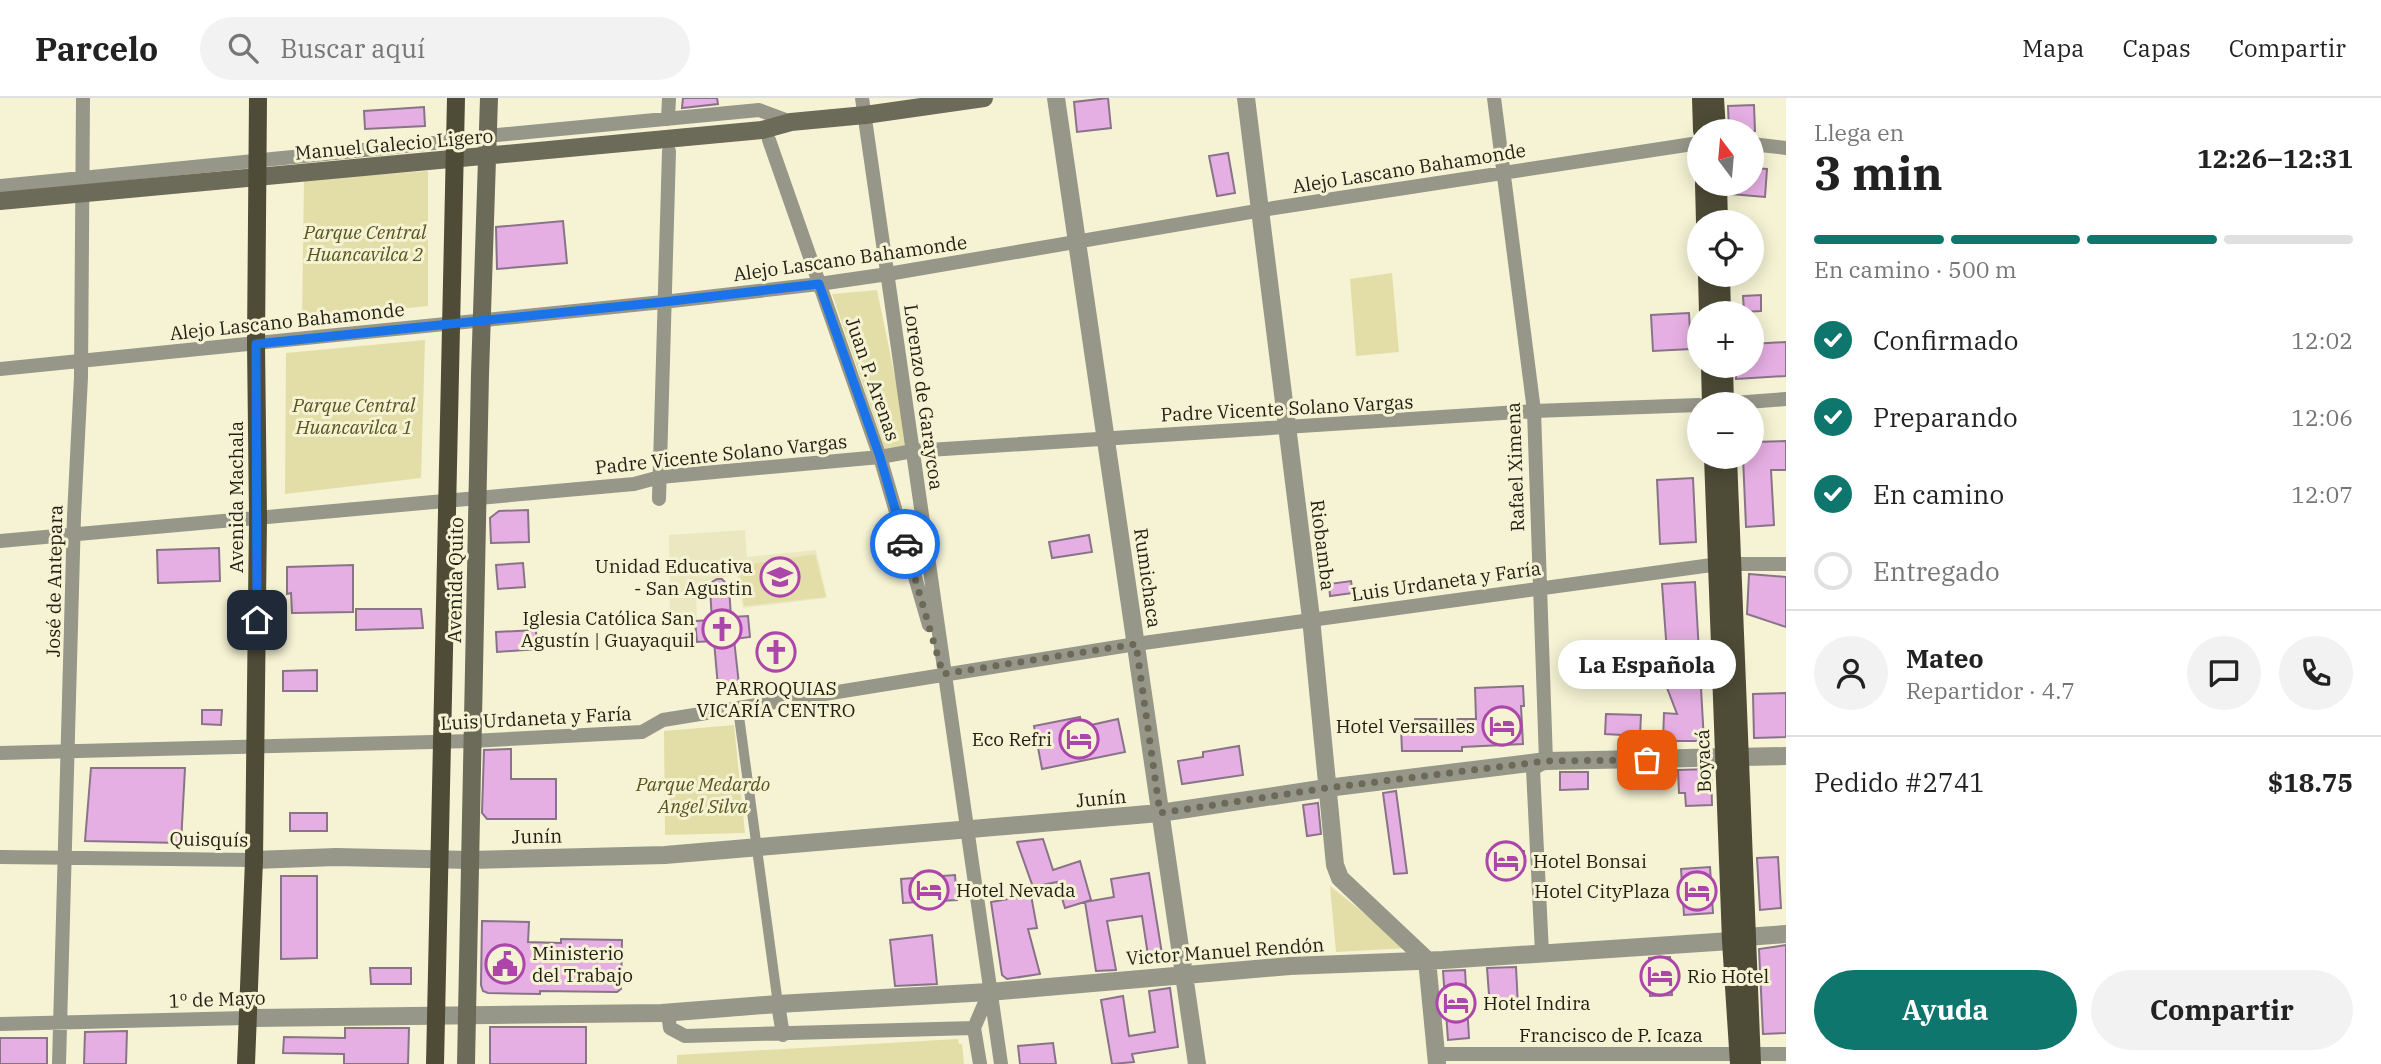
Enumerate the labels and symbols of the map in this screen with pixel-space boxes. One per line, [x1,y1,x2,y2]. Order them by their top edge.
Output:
north arrow [1687,119,1764,196]
street label: Manuel Galecio Ligero [294,123,494,165]
street label: Alejo Lascano Bahamonde [1291,138,1527,198]
park label: Parque Central Huancavilca 2 [303,220,427,266]
street label: Alejo Lascano Bahamonde [731,230,969,286]
street label: Alejo Lascano Bahamonde [168,297,406,345]
street label: Lorenzo de Garaycoa [899,303,949,491]
street label: Juan P. Arenas [841,314,905,444]
street label: Padre Vicente Solano Vargas [1160,389,1414,427]
park label: Parque Central Huancavilca 1 [292,393,416,439]
street label: Rafael Ximena [1501,402,1529,532]
street label: Avenida Machala [224,421,248,573]
street label: Padre Vicente Solano Vargas [594,429,848,479]
street label: Riobamba [1306,498,1340,592]
street label: José de Antepara [41,505,67,657]
courier [870,509,940,579]
street label: Avenida Quito [442,517,468,643]
street label: Rumichaca [1129,526,1167,630]
place label: Unidad Educativa - San Agustin [595,554,753,600]
school or university icon: Unidad Educativa - San Agustin [759,556,801,598]
street label: Luis Urdaneta y Faría [1350,556,1542,606]
pin [227,590,287,650]
place label: Iglesia Católica San Agustín | Guayaquil [521,606,695,652]
church icon: Iglesia Católica San Agustín | Guayaquil [701,608,743,650]
church icon: PARROQUIAS VICARÍA CENTRO [755,631,797,673]
callout: La Española [1558,641,1736,690]
place label: PARROQUIAS VICARÍA CENTRO [697,676,855,722]
street label: Luis Urdaneta y Faría [440,701,632,735]
hotel icon: Hotel Versailles [1481,705,1523,747]
place label: Hotel Versailles [1336,714,1475,738]
hotel icon: Eco Refri [1058,718,1100,760]
place label: Eco Refri [972,727,1052,751]
street label: Boyacá [1690,729,1716,793]
pin [1617,730,1677,790]
park label: Parque Medardo Angel Silva [635,772,770,818]
street label: Junín [1075,784,1127,812]
street label: Junín [511,824,563,848]
street label: Quisquís [169,826,249,852]
hotel icon: Hotel Bonsai [1485,840,1527,882]
place label: Hotel Bonsai [1533,849,1647,873]
hotel icon: Hotel Nevada [908,869,950,911]
hotel icon: Hotel CityPlaza [1676,870,1718,912]
place label: Hotel Nevada [956,878,1076,902]
place label: Hotel CityPlaza [1534,879,1670,903]
street label: Victor Manuel Rendón [1125,932,1325,970]
place label: Ministerio del Trabajo [532,941,633,987]
public building icon: Ministerio del Trabajo [484,943,526,985]
hotel icon: Rio Hotel [1639,955,1681,997]
place label: Rio Hotel [1687,964,1769,988]
hotel icon: Hotel Indira [1435,982,1477,1024]
street label: 1º de Mayo [168,985,266,1013]
place label: Hotel Indira [1483,991,1591,1015]
street label: Francisco de P. Icaza [1519,1023,1703,1047]

